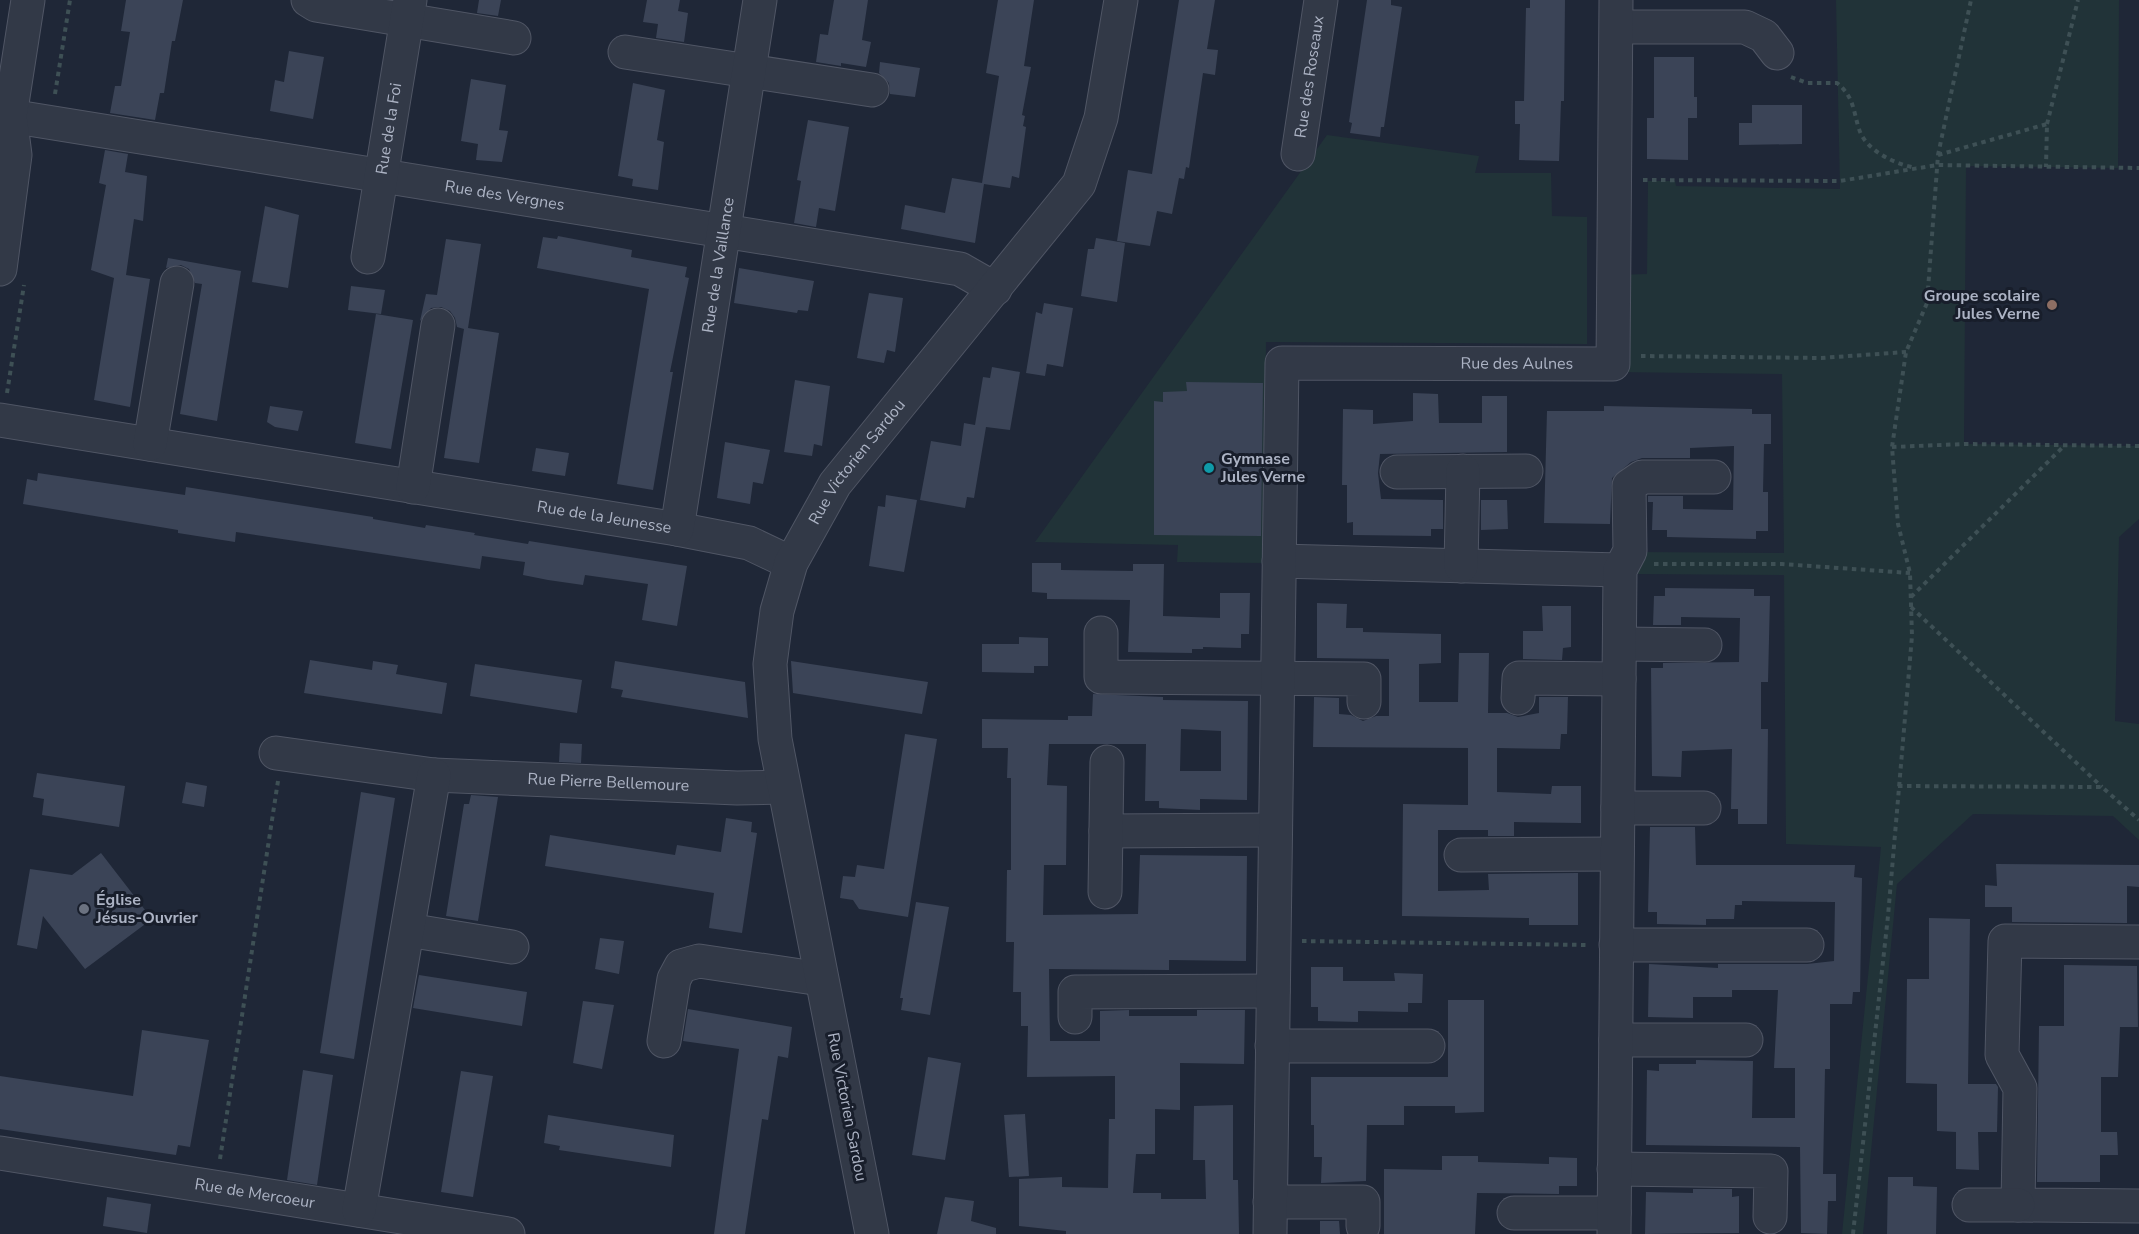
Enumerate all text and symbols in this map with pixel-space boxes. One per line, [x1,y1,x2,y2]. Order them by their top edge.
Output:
street label: Rue des Roseaux [1290,14,1330,140]
street label: Rue de la Foi [371,81,407,176]
street label: Rue des Vergnes [443,175,566,216]
street label: Rue de la Vaillance [697,196,740,335]
place label: Groupe scolaire Jules Verne [1924,285,2040,325]
marker: Groupe scolaire Jules Verne [2045,298,2059,312]
street label: Rue des Aulnes [1461,353,1573,375]
street label: Rue Victorien Sardou [803,395,911,529]
place label: Gymnase Jules Verne [1220,448,1305,488]
marker: Gymnase Jules Verne [1202,461,1216,475]
street label: Rue de la Jeunesse [535,496,673,539]
street label: Rue Pierre Bellemoure [527,768,690,797]
place label: Église Jésus-Ouvrier [95,889,198,929]
marker: Église Jésus-Ouvrier [77,902,91,916]
street label: Rue Victorien Sardou [822,1031,872,1183]
street label: Rue de Mercoeur [193,1173,317,1214]

